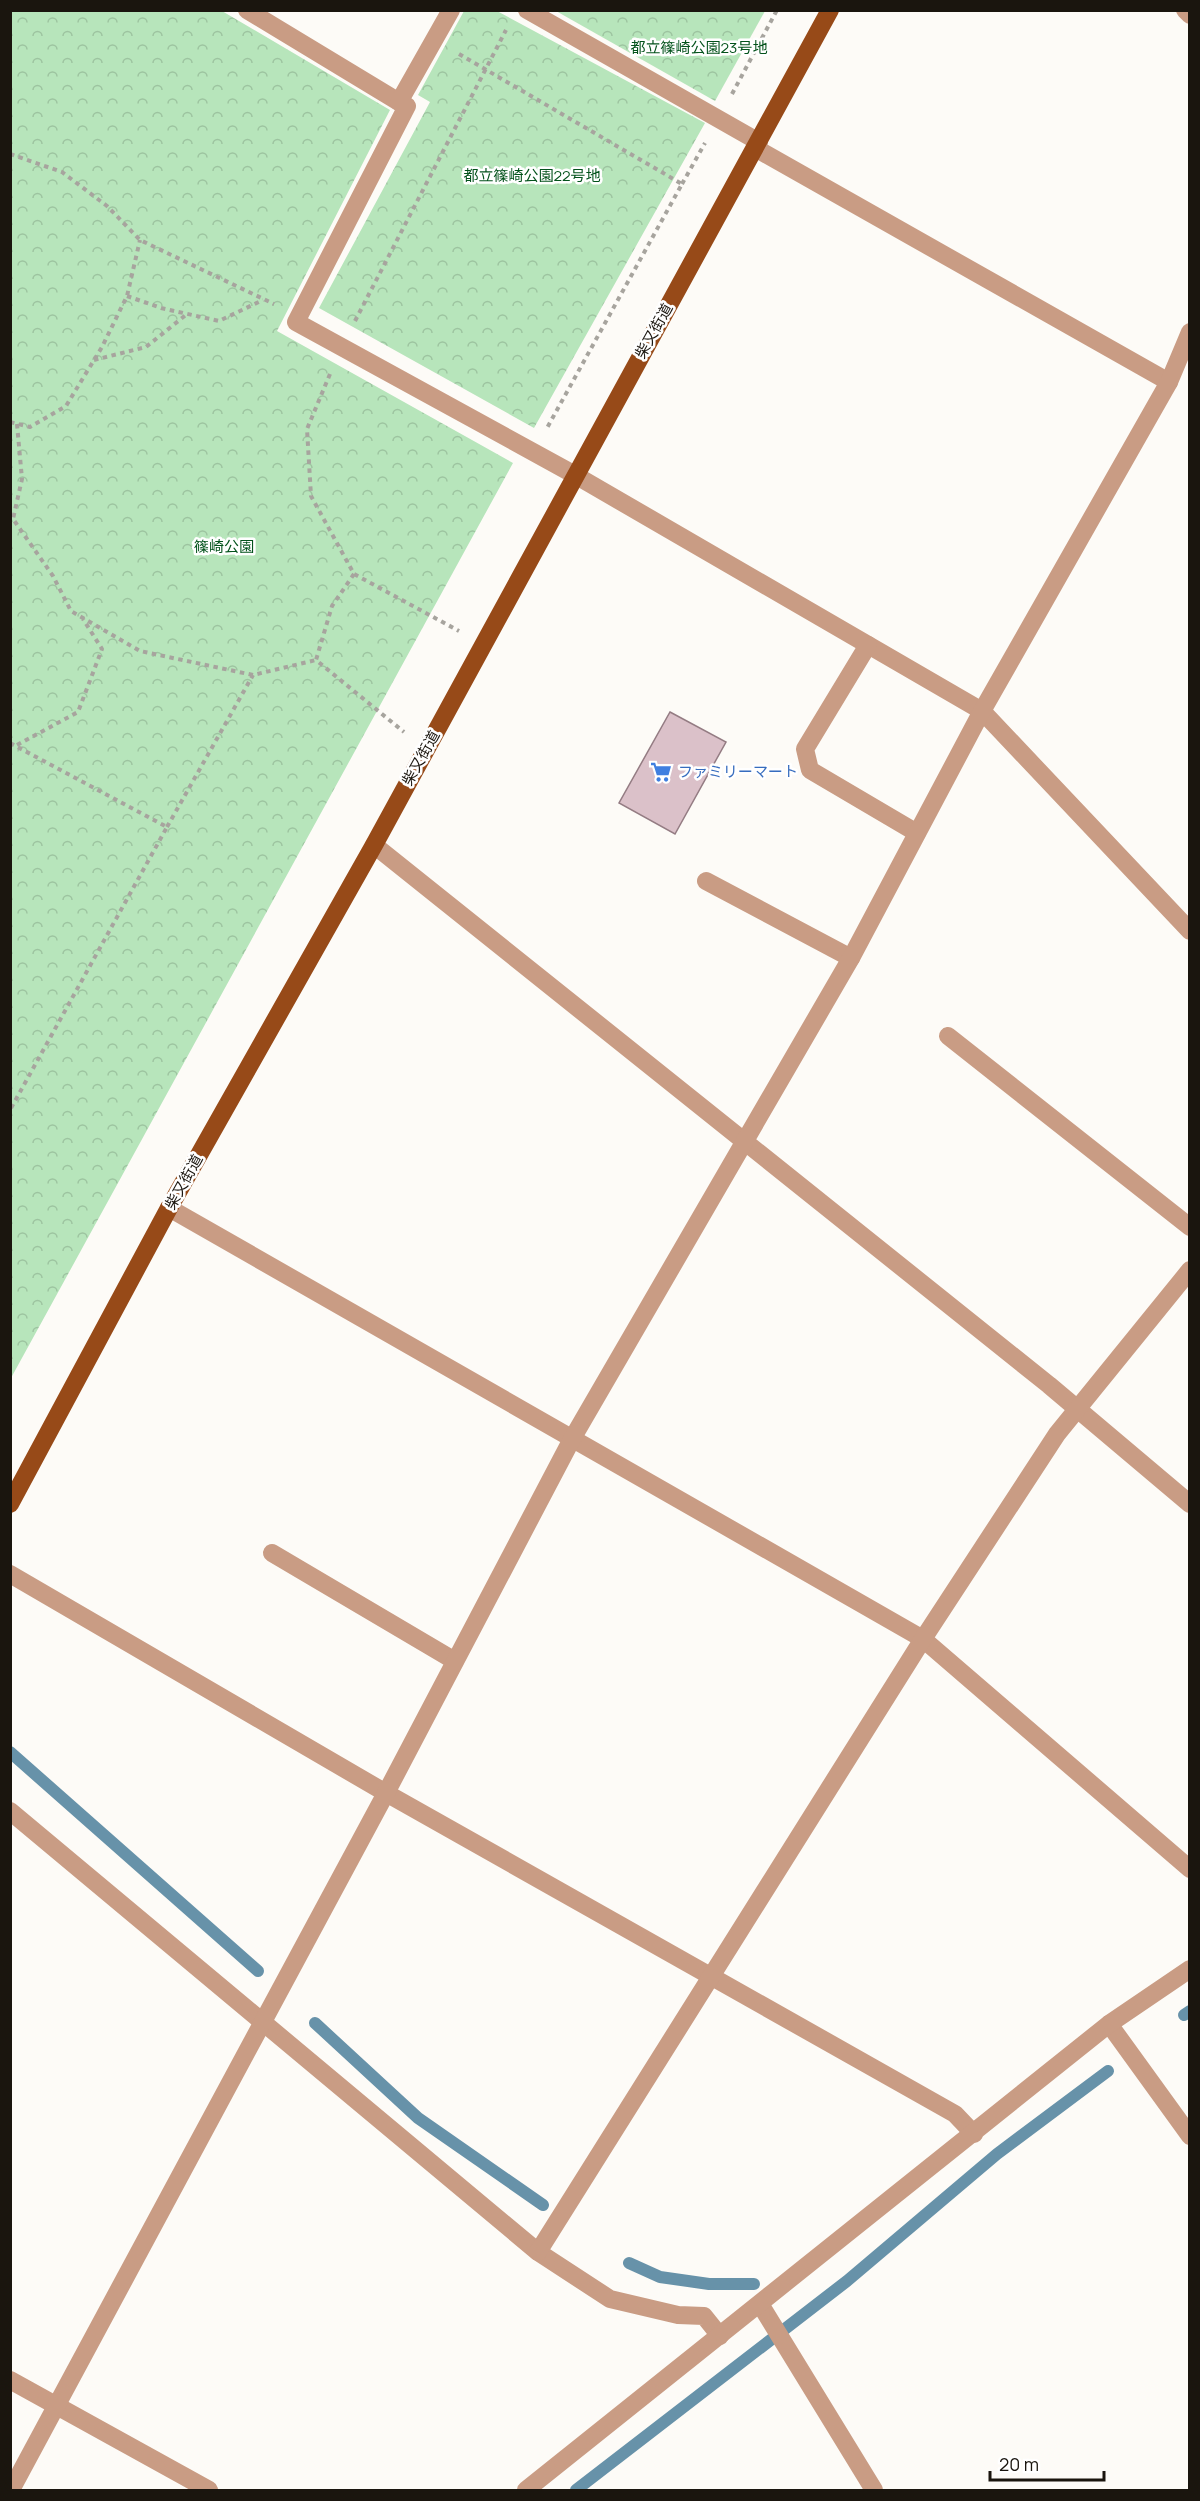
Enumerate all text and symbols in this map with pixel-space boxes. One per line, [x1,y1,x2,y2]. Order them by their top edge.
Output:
park label: 都立篠崎公園23号地 [631,37,767,58]
park label: 都立篠崎公園22号地 [463,165,601,186]
street label: 柴又街道 [630,299,677,362]
park label: 篠崎公園 [194,536,254,557]
street label: 柴又街道 [397,726,444,789]
supermarket icon: ファミリーマート [649,760,673,784]
place label: ファミリーマート [678,761,798,782]
street label: 柴又街道 [160,1150,207,1213]
scale bar [990,2444,1104,2482]
text: 20 m [999,2452,1039,2476]

